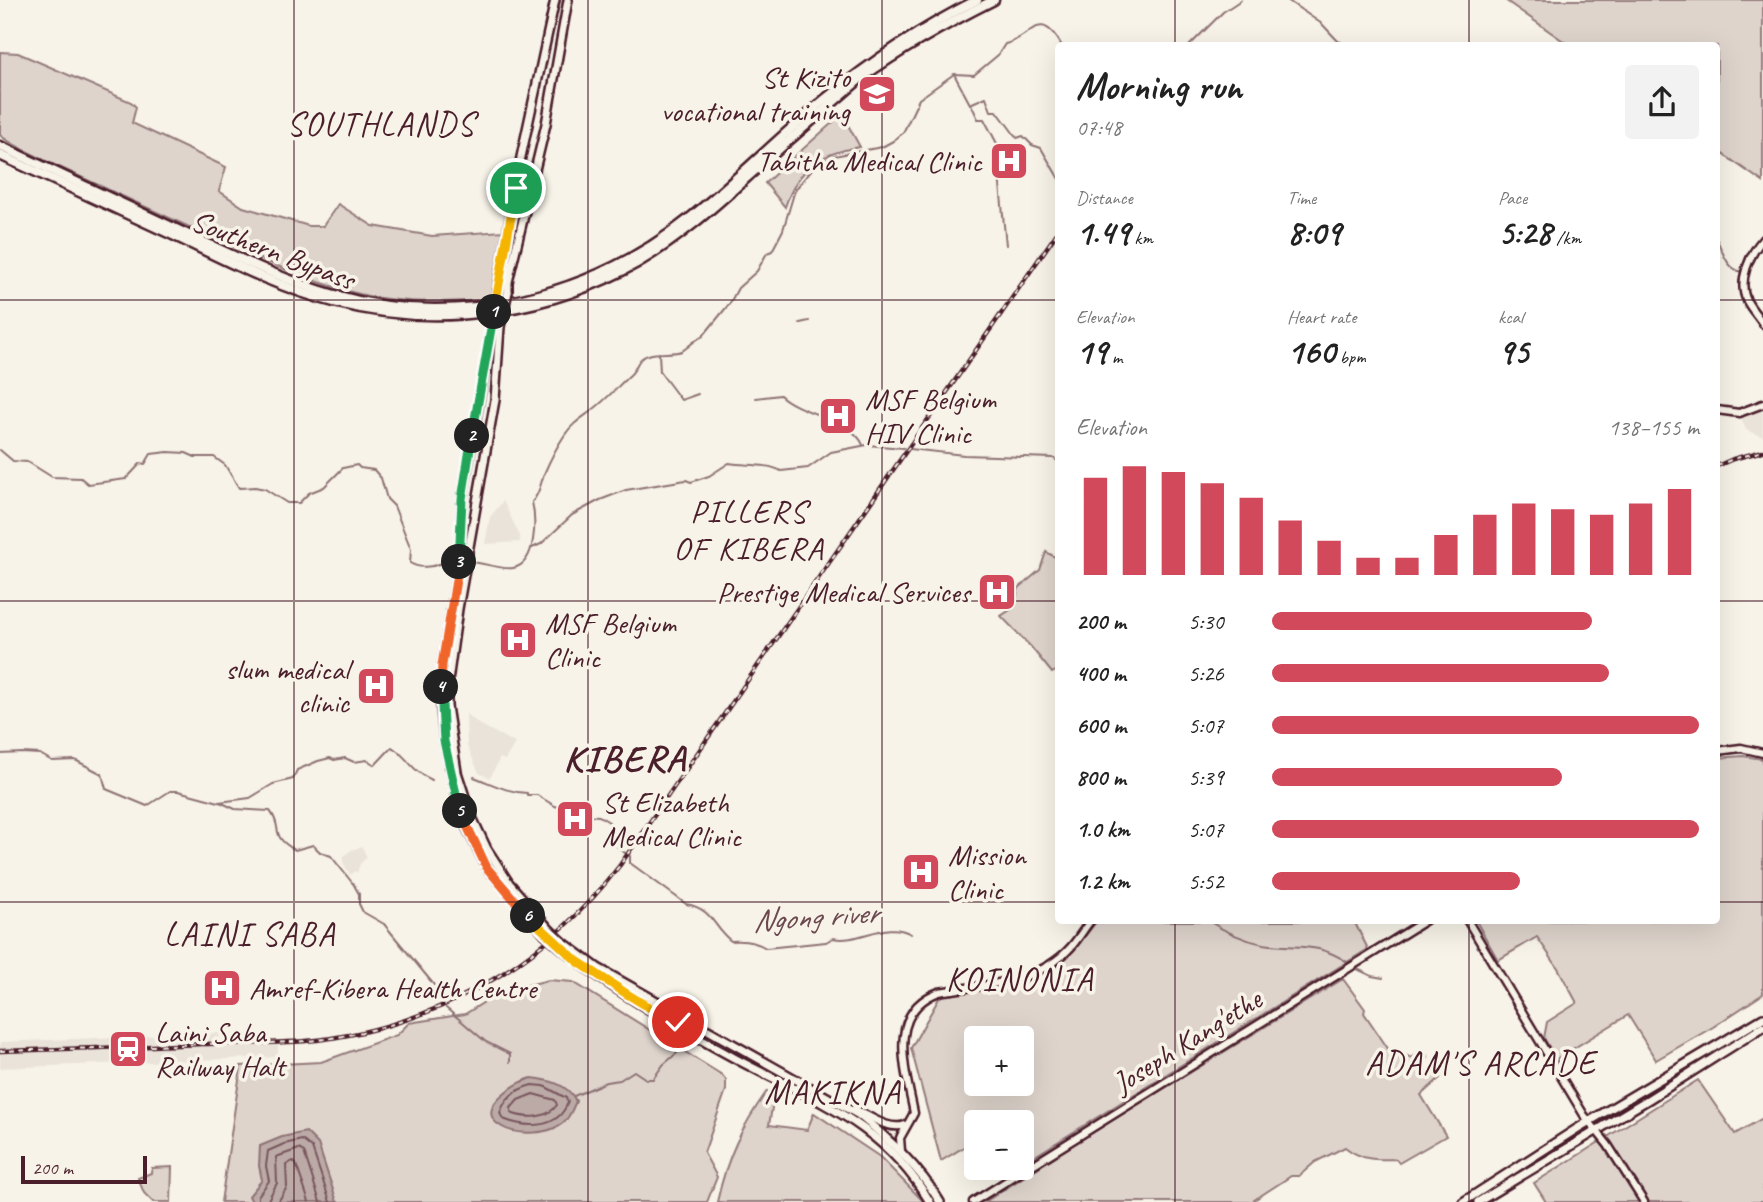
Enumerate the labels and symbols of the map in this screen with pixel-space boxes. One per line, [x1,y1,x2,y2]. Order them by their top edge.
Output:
place label: St Kizito vocational training [661,58,851,130]
school or university icon: St Kizito vocational training [856,73,898,115]
district label: SOUTHLANDS [287,103,479,145]
hospital icon: Tabitha Medical Clinic [988,140,1030,182]
place label: Tabitha Medical Clinic [757,142,983,180]
pin [486,158,546,218]
street label: Southern Bypass [186,202,362,299]
pin: 1 [476,294,512,330]
place label: MSF Belgium HIV Clinic [865,380,997,452]
hospital icon: MSF Belgium HIV Clinic [817,395,859,437]
pin: 2 [454,418,490,453]
district label: PILLERS OF KIBERA [674,491,824,569]
pin: 3 [442,544,476,580]
hospital icon: Prestige Medical Services [976,571,1018,613]
place label: Prestige Medical Services [717,573,973,611]
place label: MSF Belgium Clinic [545,604,677,676]
hospital icon: MSF Belgium Clinic [497,619,539,661]
place label: slum medical clinic [225,650,354,722]
hospital icon: slum medical clinic [355,665,397,707]
pin: 4 [424,670,458,704]
district label: KIBERA [563,735,688,782]
place label: St Elizabeth Medical Clinic [602,783,742,855]
pin: 5 [442,794,477,828]
hospital icon: St Elizabeth Medical Clinic [554,798,596,840]
place label: Mission Clinic [948,836,1027,908]
hospital icon: Mission Clinic [900,851,942,893]
water label: Ngong river [751,891,885,941]
pin: 6 [510,898,546,934]
district label: LAINI SABA [164,913,336,955]
district label: KOINONIA [946,958,1094,1000]
hospital icon: Amref-Kibera Health Centre [201,967,243,1009]
place label: Amref-Kibera Health Centre [249,969,539,1007]
street label: Joseph Kang'ethe [1104,979,1270,1103]
pin [648,992,708,1052]
place label: Laini Saba Railway Halt [155,1013,288,1085]
station icon: Laini Saba Railway Halt [107,1028,149,1070]
district label: ADAM'S ARCADE [1365,1042,1599,1084]
district label: MAKIKNA [764,1071,902,1113]
scale bar [21,1153,147,1185]

